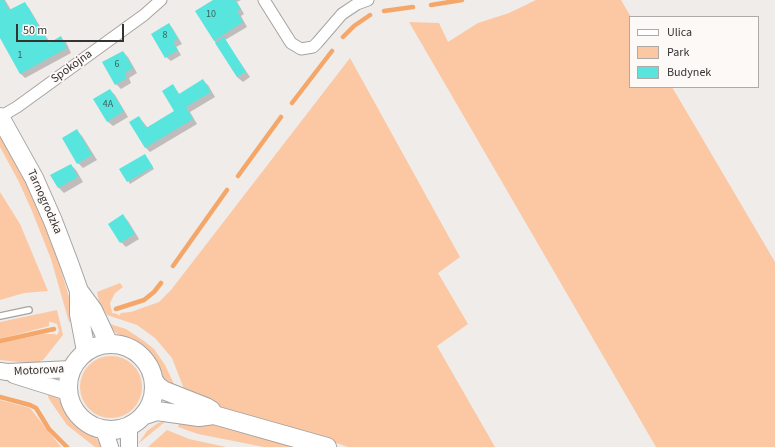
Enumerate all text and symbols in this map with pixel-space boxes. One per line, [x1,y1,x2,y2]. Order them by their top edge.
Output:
house number: 10 [206,9,216,21]
scale bar [18,16,126,42]
legend [629,16,759,88]
text: 50 m [23,22,47,39]
text: Ulica [667,24,692,41]
house number: 8 [163,30,167,42]
text: Park [667,44,689,61]
street label: Spokojna [49,47,95,87]
house number: 1 [18,50,22,62]
house number: 6 [115,59,119,71]
text: Budynek [667,64,711,81]
house number: 4A [103,99,113,111]
street label: Tarnogrodzka [23,168,65,236]
street label: Motorowa [13,362,65,380]

